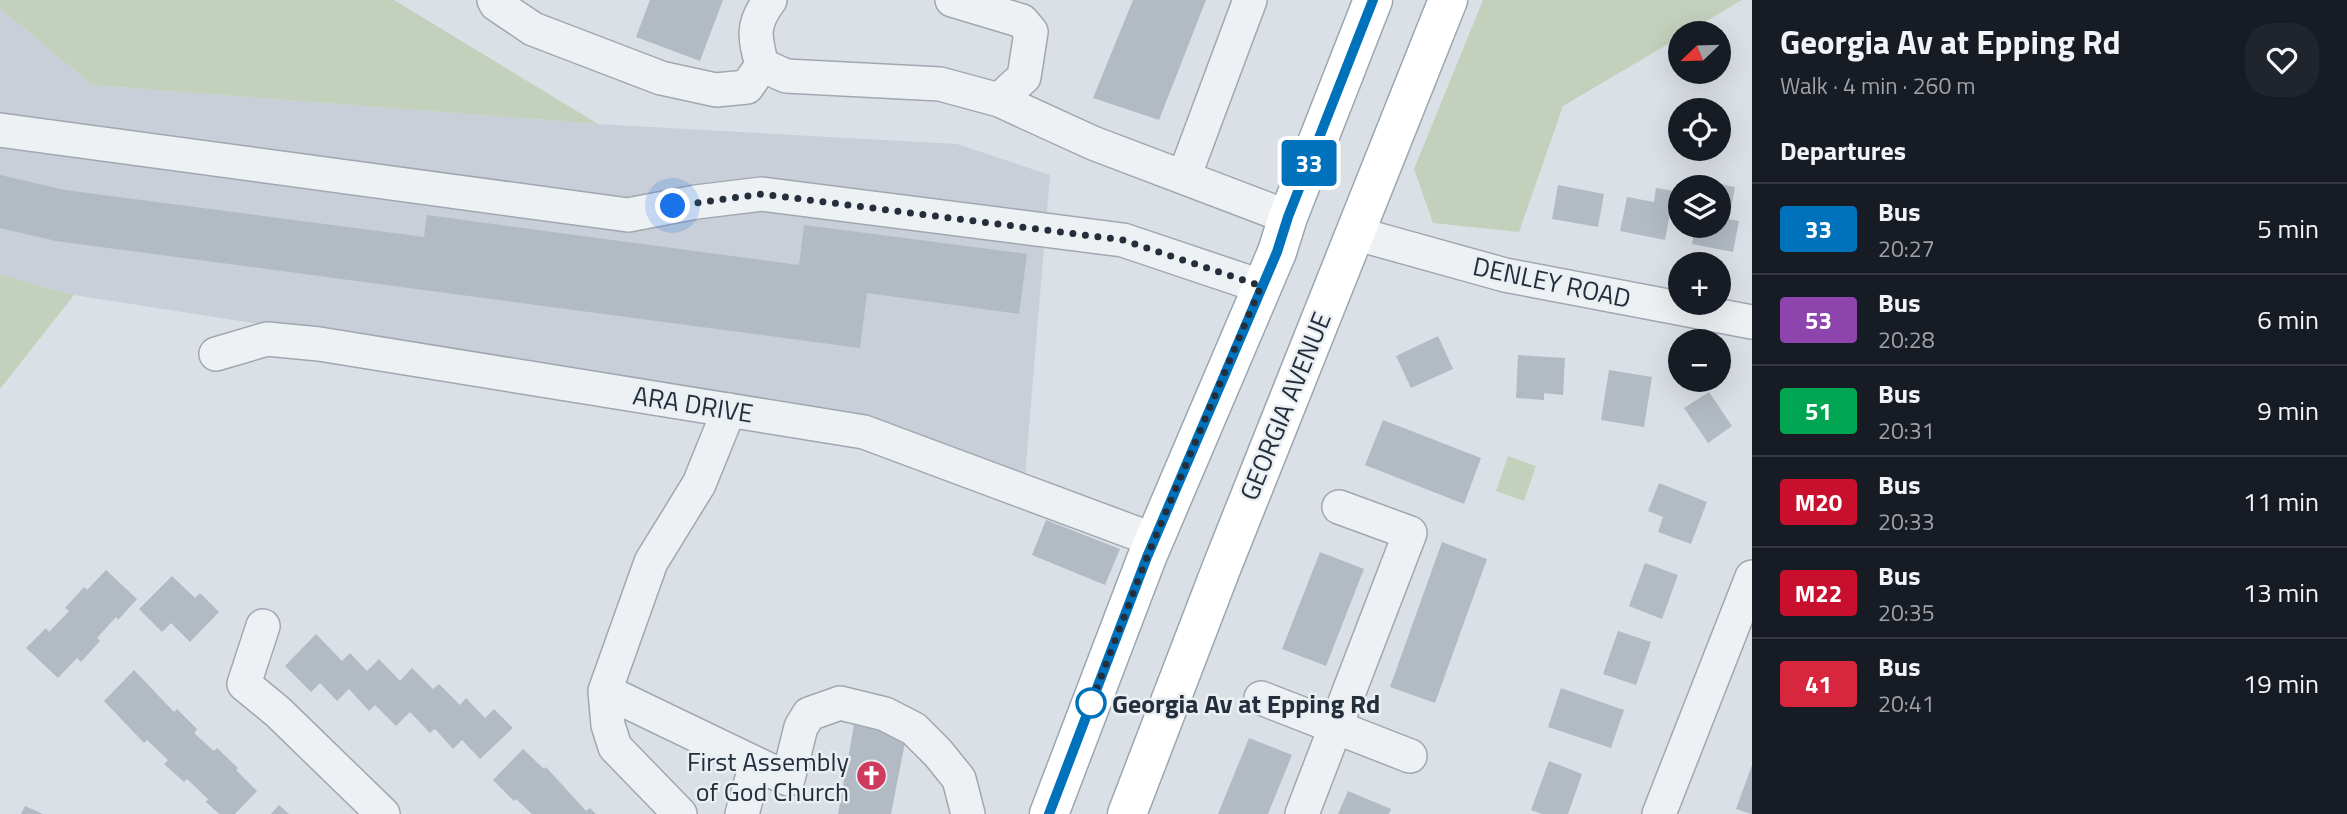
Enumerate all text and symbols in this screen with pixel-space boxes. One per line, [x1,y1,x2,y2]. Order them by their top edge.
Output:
text: Georgia Av at Epping Rd [1780,17,2121,67]
north arrow [1668,21,1731,84]
map controls [1668,21,1731,392]
button: heart [2245,23,2319,97]
text: Walk · 4 min · 260 m [1780,68,1976,103]
button: locate [1668,98,1731,161]
text: Departures [1780,131,1906,170]
line badge: 33 [1278,140,1340,186]
text: 33 [1296,145,1322,181]
button: layers [1668,175,1731,238]
your location [655,188,690,223]
text: Bus [1878,192,1920,231]
text: 5 min [2257,209,2319,248]
text: 33 [1805,211,1832,247]
text: 20:27 [1878,231,1935,266]
street label: DENLEY ROAD [1469,246,1635,318]
button: + [1668,252,1731,315]
text: Bus [1878,283,1920,322]
text: 6 min [2257,300,2319,339]
text: 53 [1805,302,1832,338]
street label: GEORGIA AVENUE [1229,306,1341,506]
text: 20:28 [1878,322,1935,357]
button: − [1668,329,1731,392]
text: Bus [1878,374,1920,413]
street label: ARA DRIVE [630,375,756,433]
text: 9 min [2257,391,2319,430]
text: 51 [1805,393,1832,429]
text: 20:31 [1878,413,1935,448]
text: Bus [1878,465,1920,504]
text: 11 min [2243,482,2319,521]
text: M20 [1795,484,1842,520]
text: 20:33 [1878,504,1935,539]
text: Bus [1878,556,1920,595]
text: 13 min [2243,573,2319,612]
text: M22 [1795,575,1842,611]
text: 20:35 [1878,595,1935,630]
text: Bus [1878,647,1920,686]
text: 19 min [2243,664,2319,703]
text: 41 [1805,666,1832,702]
place label: Georgia Av at Epping Rd [1112,684,1380,723]
text: 20:41 [1878,686,1935,721]
marker: Georgia Av at Epping Rd [1076,688,1106,718]
place label: First Assembly of God Church [687,742,849,811]
church icon: First Assembly of God Church [855,759,889,793]

